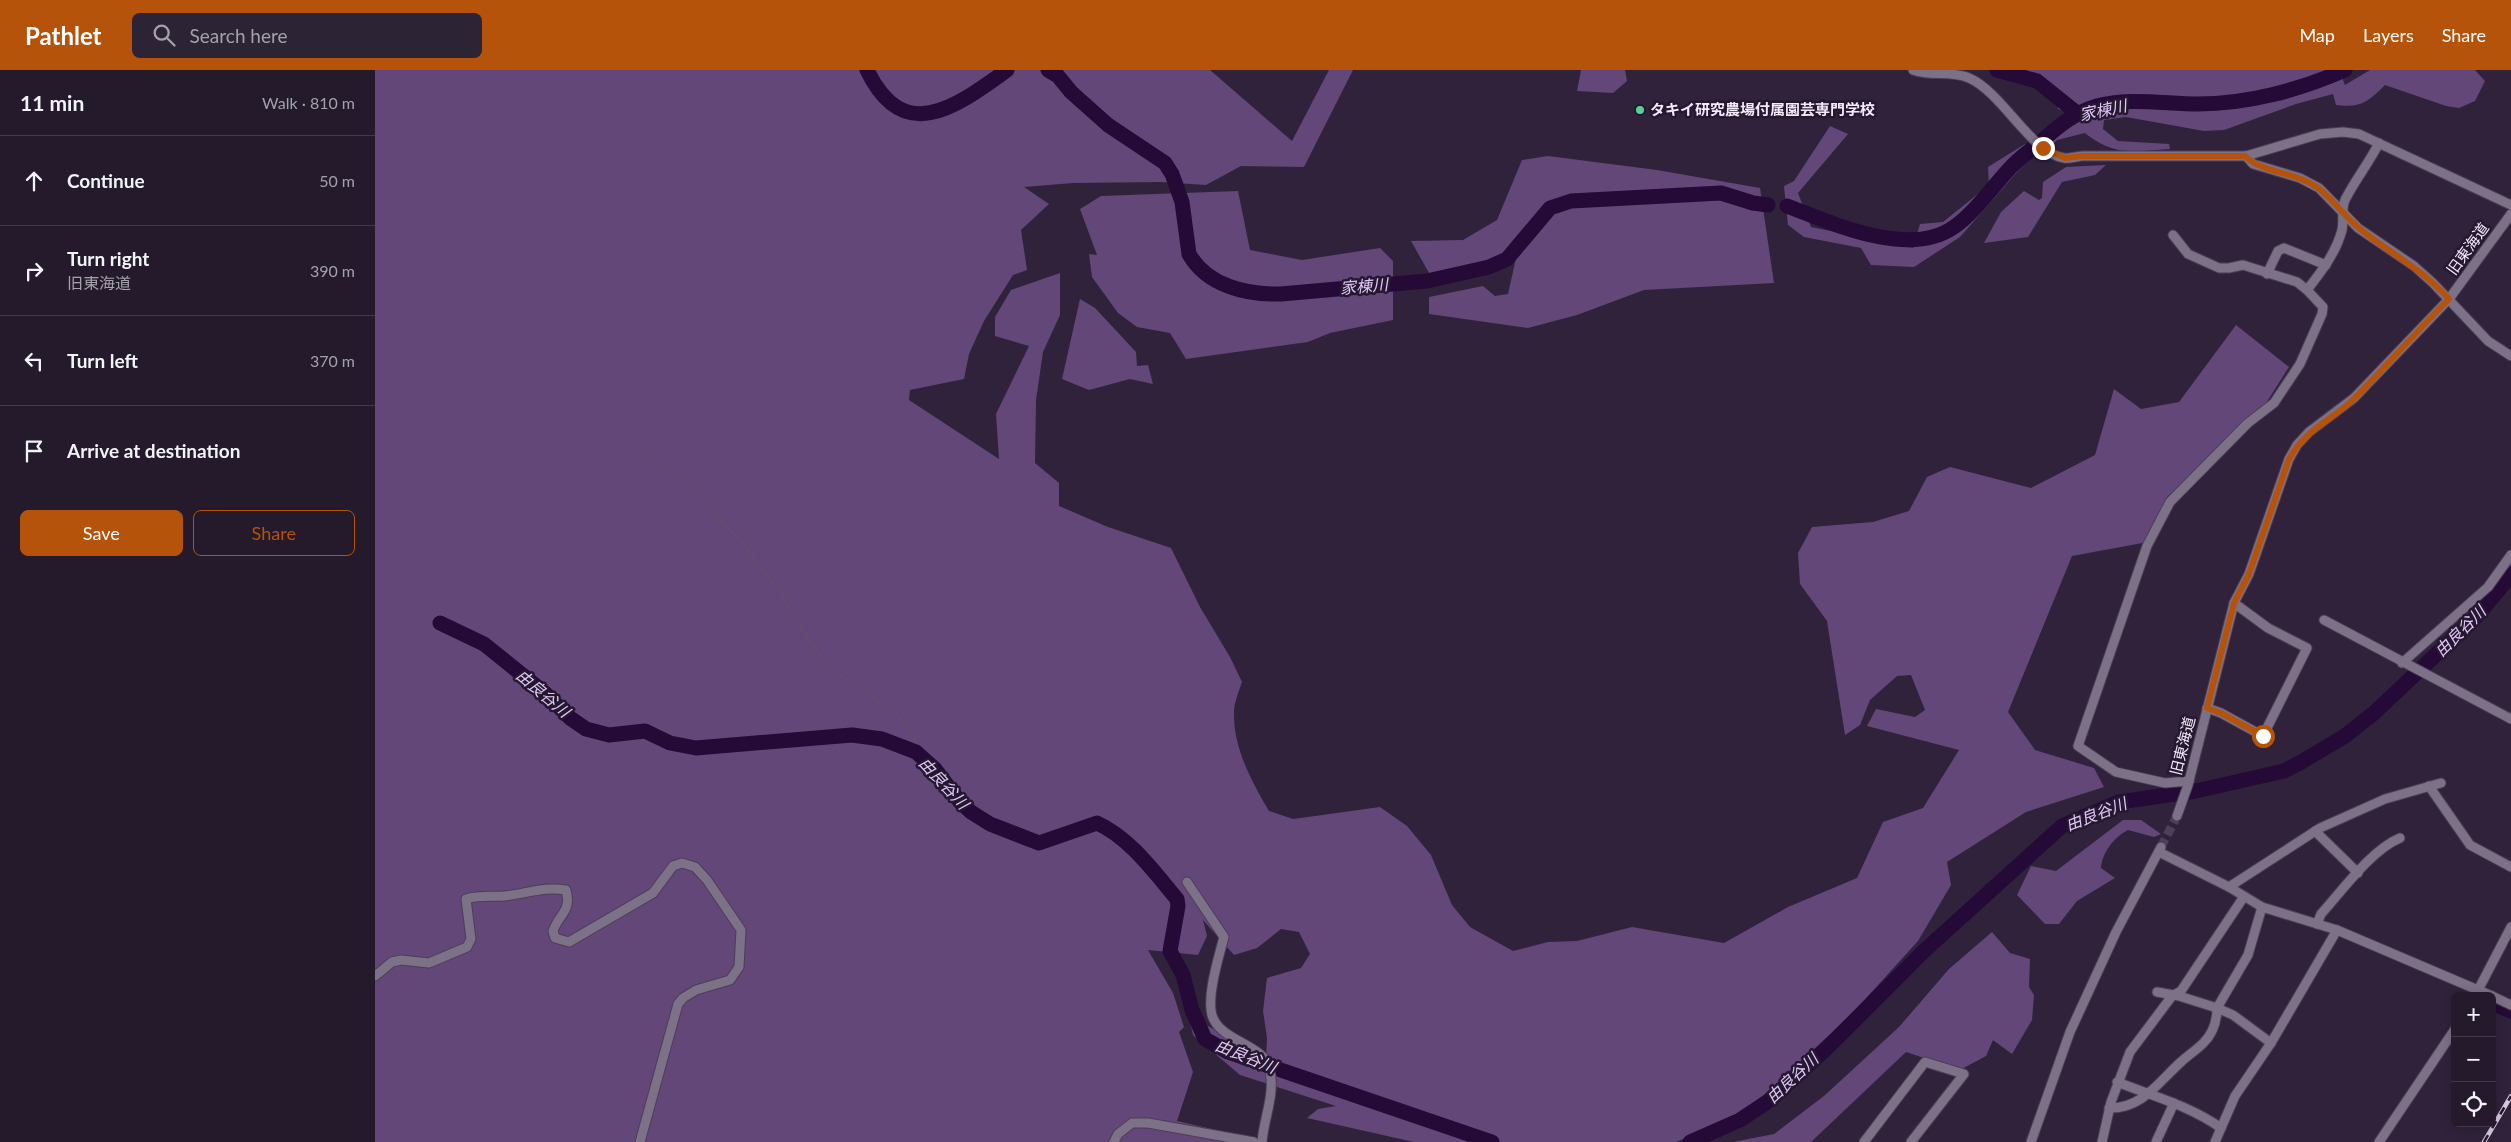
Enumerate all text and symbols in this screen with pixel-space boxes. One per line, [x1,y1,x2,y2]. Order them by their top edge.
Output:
search box [132,13,482,58]
text: Pathlet [25,21,102,50]
icon: search [150,21,178,49]
text: Search here [190,24,288,47]
text: Map [2299,24,2335,46]
text: Layers [2363,24,2414,46]
text: Share [2442,24,2486,46]
text: 11 min [20,90,84,115]
text: Walk · 810 m [262,93,355,112]
water label: 家棟川 [2077,95,2130,124]
place label: タキイ研究農場付属園芸専門学校 [1650,100,1875,118]
marker: タキイ研究農場付属園芸専門学校 [1634,104,1646,116]
route end [2032,137,2055,160]
icon: ahead [20,167,48,195]
text: Continue [67,169,145,192]
text: 50 m [319,171,355,190]
street label: 旧東海道 [2442,219,2492,278]
text: Turn right [67,247,149,270]
icon: right [20,257,48,285]
text: 390 m [310,261,355,280]
text: 旧東海道 [67,273,131,292]
water label: 家棟川 [1339,274,1391,297]
icon: left [20,347,48,375]
text: Turn left [67,349,138,372]
text: 370 m [310,351,355,370]
icon: arrive [20,437,48,465]
text: Arrive at destination [67,439,240,462]
button: Save [20,510,183,556]
button: Share [193,510,355,556]
water label: 由良谷川 [2430,600,2490,660]
water label: 由良谷川 [513,665,575,722]
street label: 旧東海道 [2166,714,2198,777]
route start [2252,725,2275,748]
water label: 由良谷川 [916,753,974,814]
water label: 由良谷川 [2063,792,2131,834]
map controls [2451,992,2496,1127]
button: + [2451,992,2496,1037]
water label: 由良谷川 [1213,1035,1281,1077]
button: − [2451,1037,2496,1082]
water label: 由良谷川 [1762,1048,1823,1106]
button: locate [2451,1082,2496,1127]

